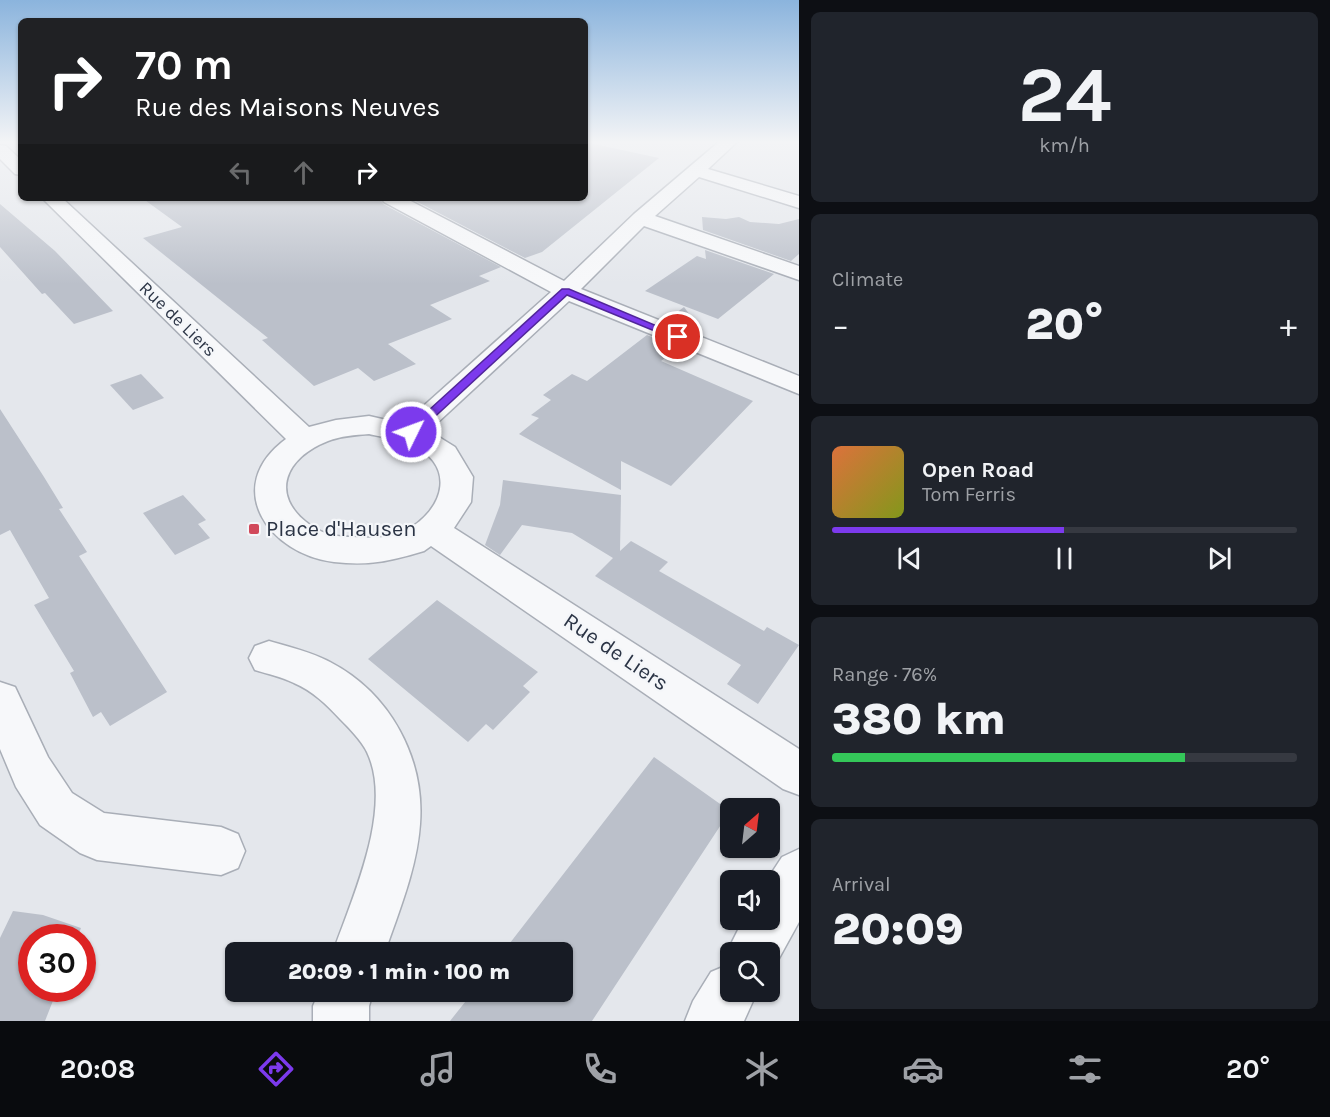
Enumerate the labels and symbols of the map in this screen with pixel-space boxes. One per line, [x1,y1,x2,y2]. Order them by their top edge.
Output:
street label: Rue de Liers [135,277,221,361]
pin [652,311,703,362]
position arrow [379,400,443,464]
place label: Place d'Hausen [266,516,417,542]
marker: Place d'Hausen [247,522,261,536]
street label: Rue de Liers [559,608,673,696]
north arrow [720,798,780,858]
speed limit sign: 30 [18,924,96,1002]

